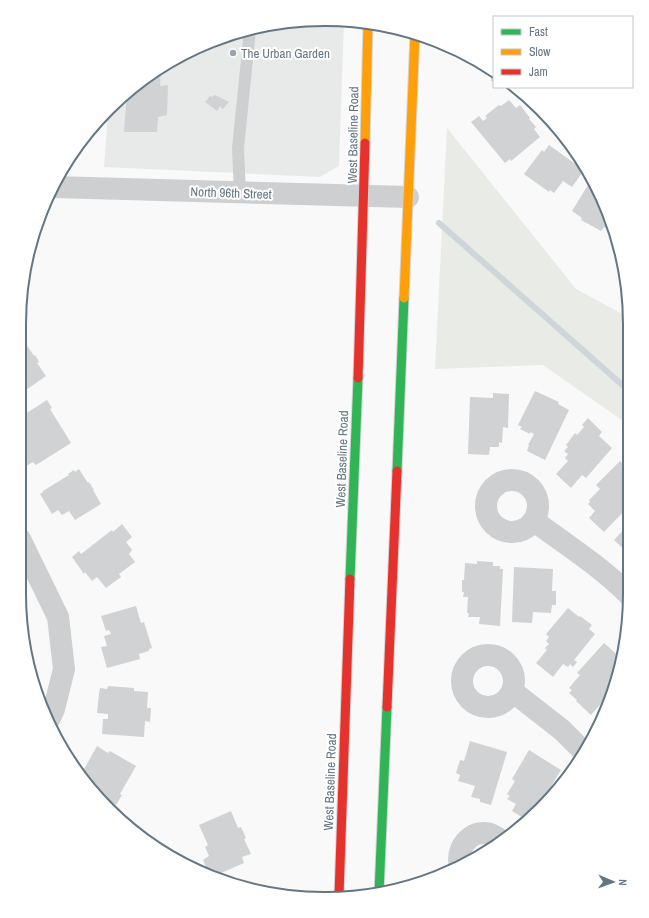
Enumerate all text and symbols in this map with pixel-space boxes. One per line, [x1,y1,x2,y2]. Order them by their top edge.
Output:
legend [493,16,633,88]
text: Fast [529,24,548,40]
text: Slow [529,44,551,60]
place label: The Urban Garden [241,45,330,62]
marker: The Urban Garden [228,48,238,58]
text: Jam [529,64,548,80]
street label: West Baseline Road [344,86,362,184]
street label: North 96th Street [190,183,272,203]
street label: West Baseline Road [332,410,352,508]
street label: West Baseline Road [320,733,340,831]
north arrow [593,862,633,902]
text: N [616,879,630,886]

